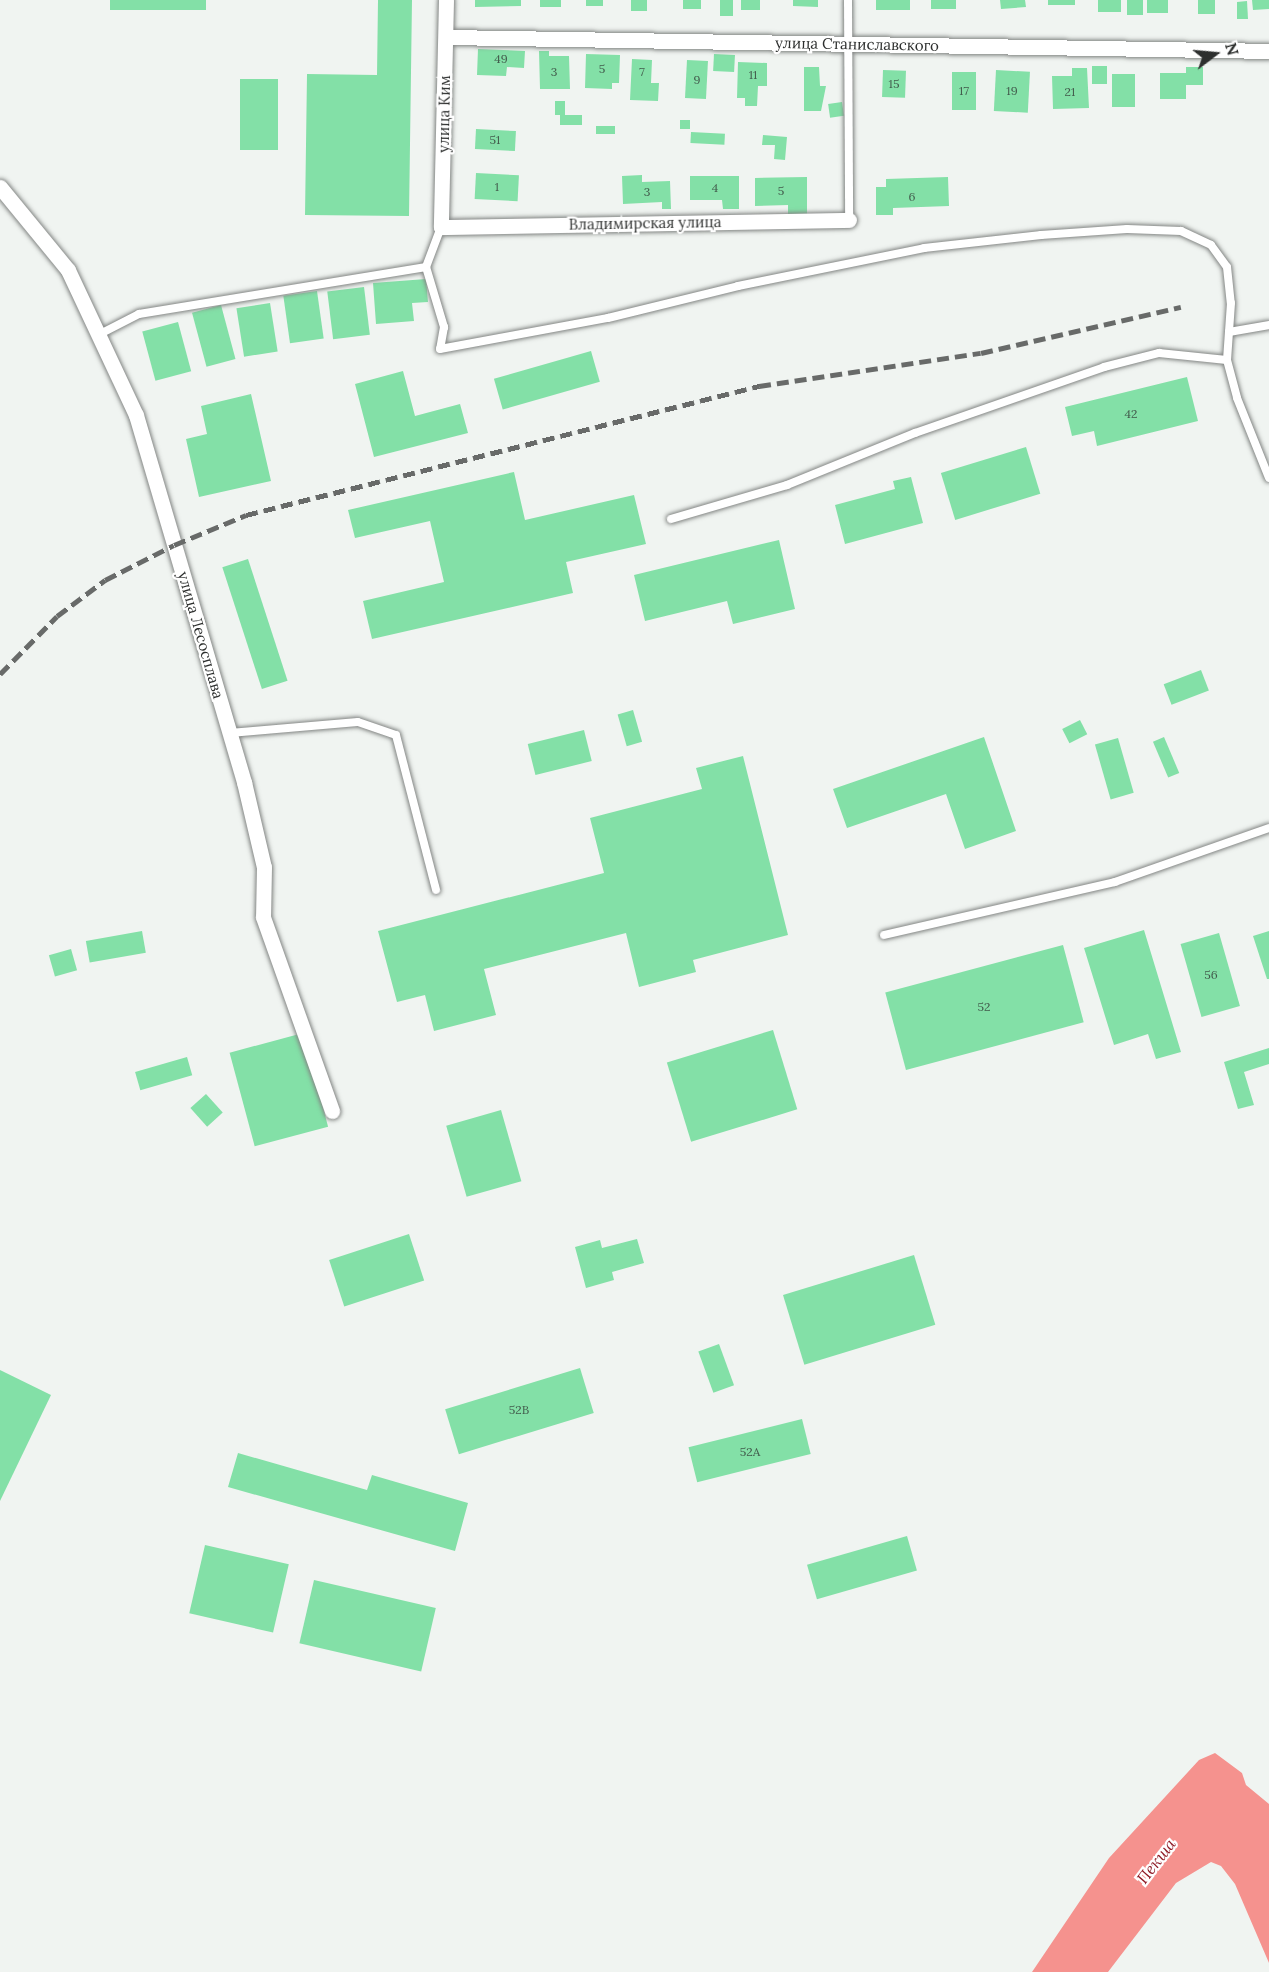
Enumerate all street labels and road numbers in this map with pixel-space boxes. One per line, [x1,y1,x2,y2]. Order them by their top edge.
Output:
street label: улица Станиславского [775,34,939,54]
street label: улица Ким [434,75,454,153]
street label: Владимирская улица [569,213,721,233]
street label: улица Лесосплава [174,569,228,701]

